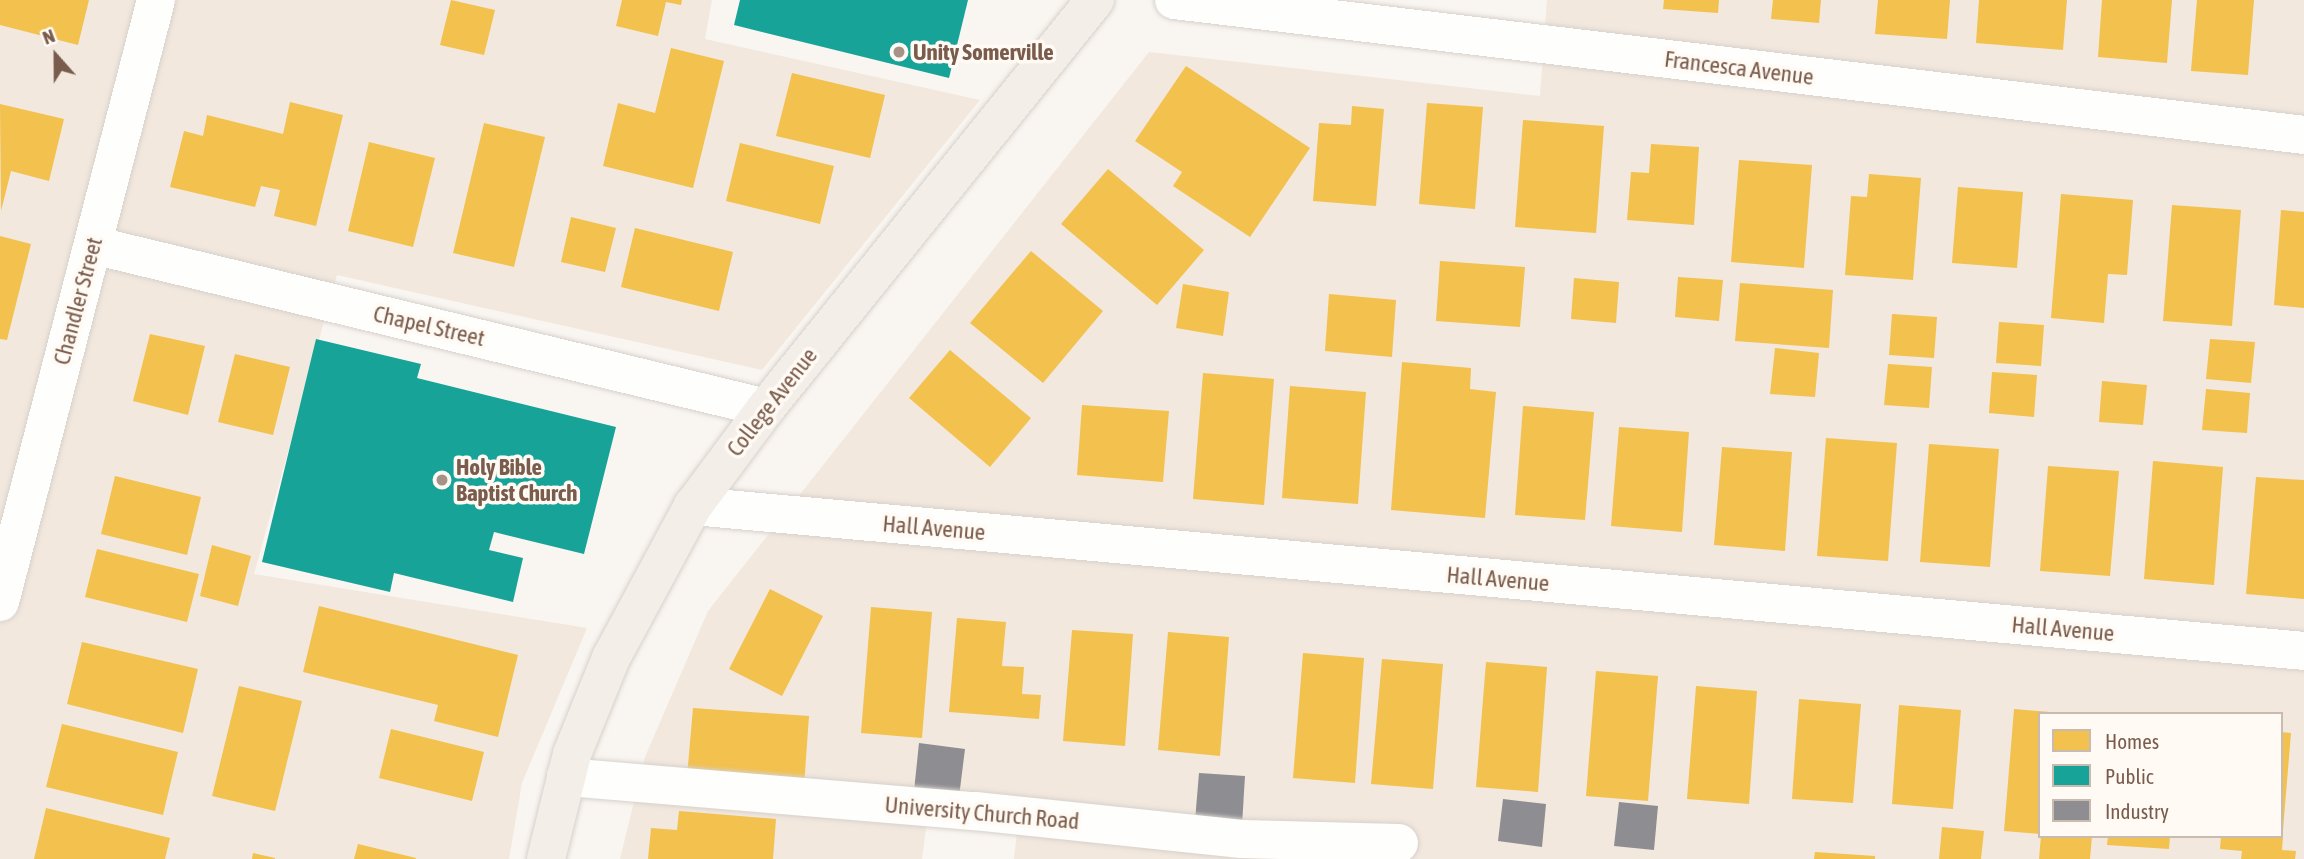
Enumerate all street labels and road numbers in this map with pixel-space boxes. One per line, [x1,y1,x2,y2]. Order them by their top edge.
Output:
street label: Francesca Avenue [1663,45,1815,91]
street label: Chandler Street [48,234,108,368]
street label: Chapel Street [371,300,487,352]
street label: College Avenue [721,342,823,462]
street label: Hall Avenue [881,510,987,546]
street label: Hall Avenue [1445,561,1551,597]
street label: Hall Avenue [2010,611,2116,647]
street label: University Church Road [884,791,1080,835]

